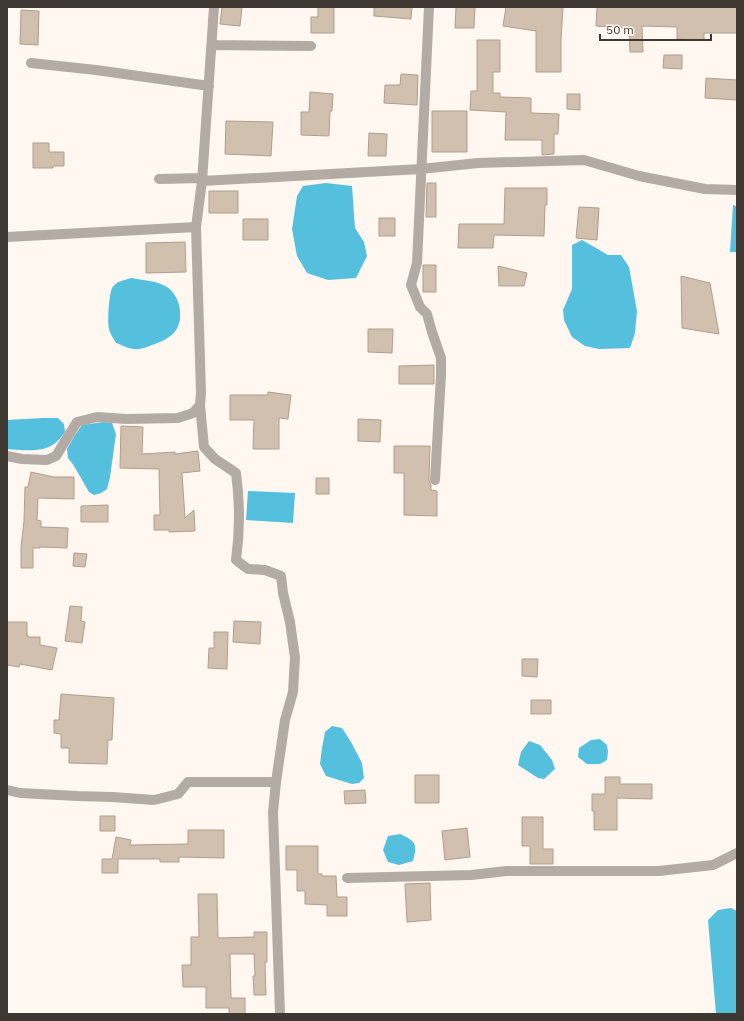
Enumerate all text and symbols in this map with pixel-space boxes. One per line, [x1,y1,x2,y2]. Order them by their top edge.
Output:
scale bar [600,16,711,42]
text: 50 m [606,22,634,37]

